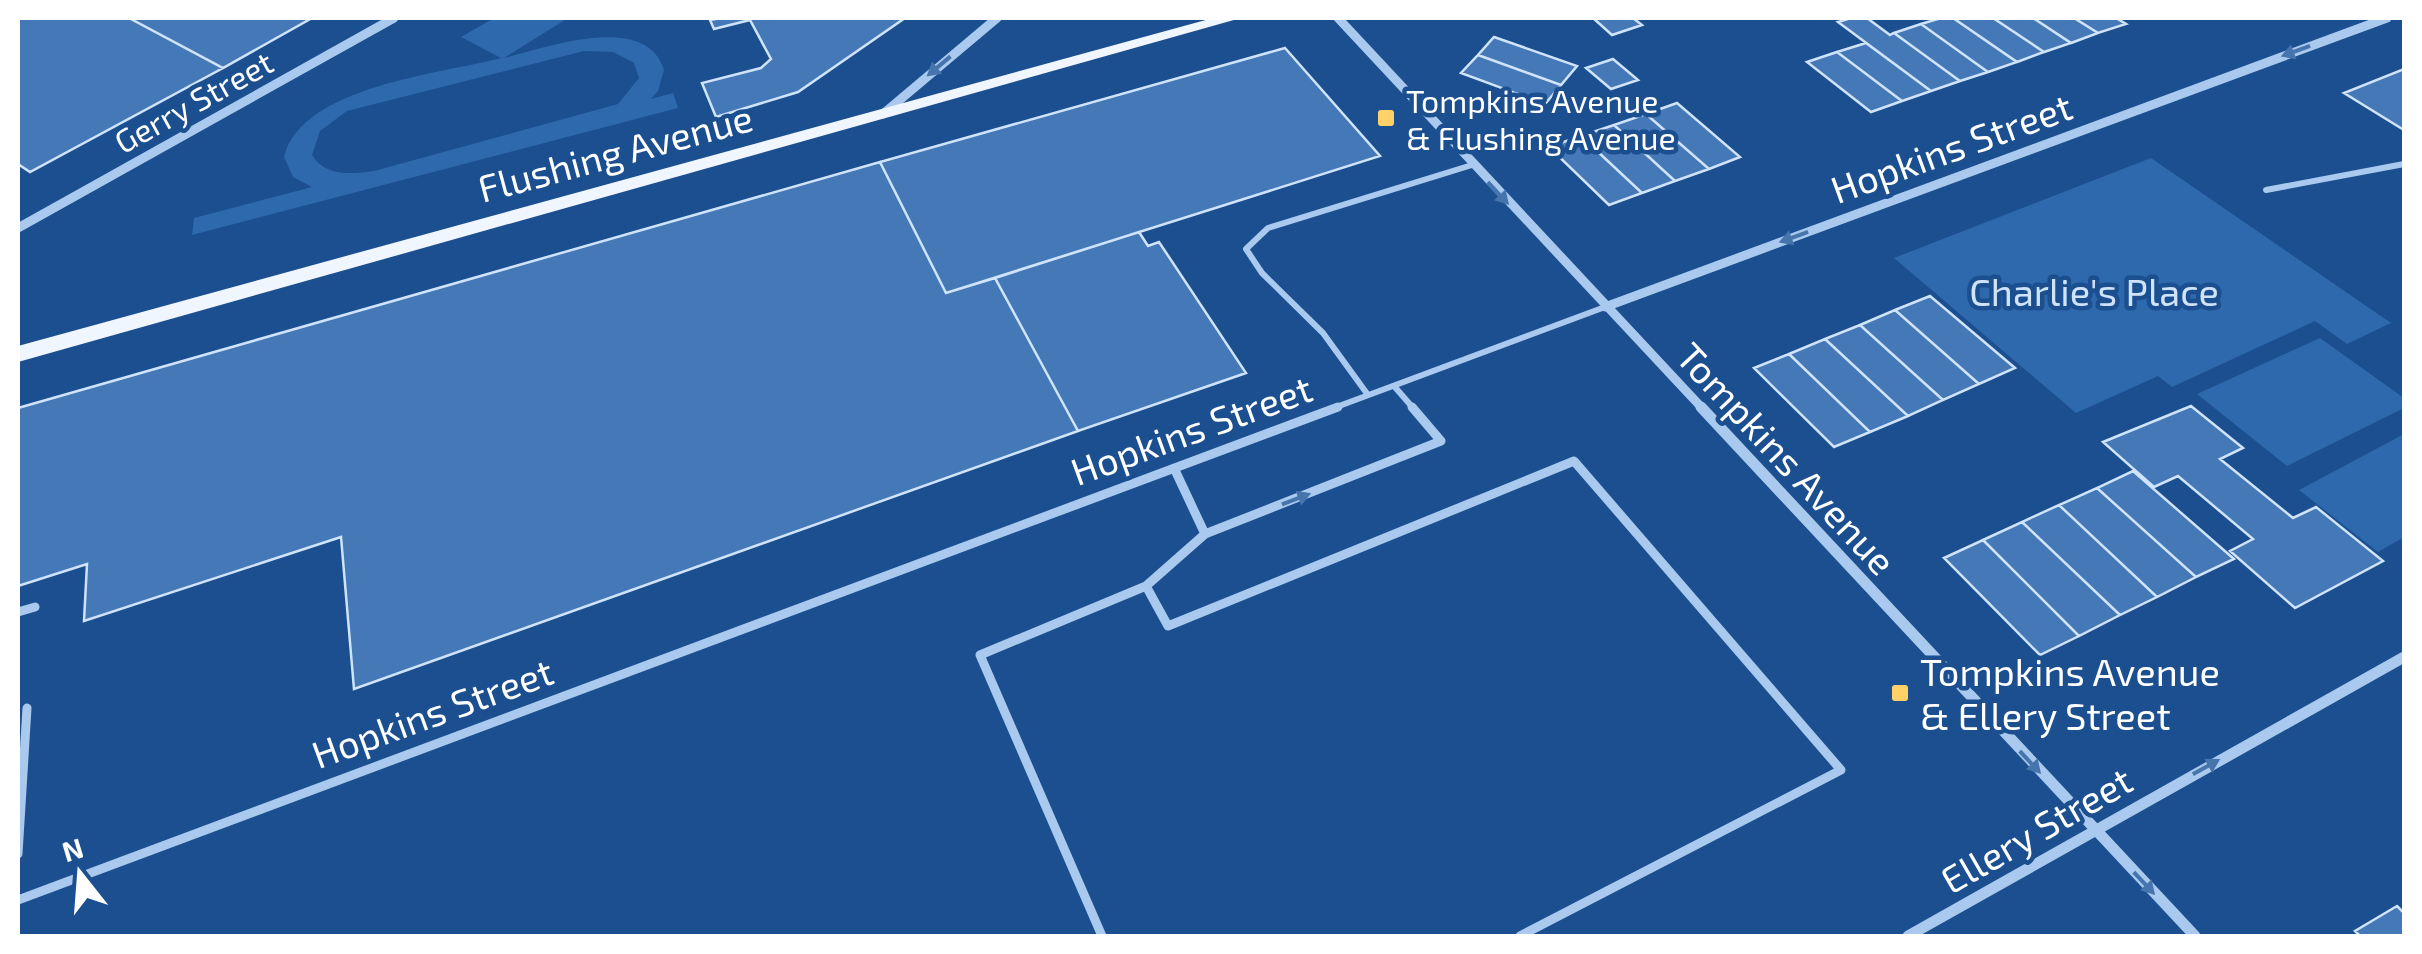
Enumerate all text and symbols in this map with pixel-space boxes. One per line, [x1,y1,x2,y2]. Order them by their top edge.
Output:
street label: Gerry Street [107,42,279,160]
one-way arrow [2280,44,2310,59]
one-way arrow [927,55,952,77]
place label: Tompkins Avenue & Flushing Avenue [1406,81,1676,156]
street label: Hopkins Street [1824,82,2078,212]
street label: Flushing Avenue [473,93,757,211]
marker: Tompkins Avenue & Flushing Avenue [1375,107,1397,129]
one-way arrow [1486,181,1509,205]
one-way arrow [1779,230,1809,245]
park label: Charlie's Place [1969,268,2219,314]
street label: Tompkins Avenue [1668,333,1906,583]
street label: Hopkins Street [1064,364,1318,494]
one-way arrow [1281,490,1311,506]
street label: Hopkins Street [305,647,559,777]
place label: Tompkins Avenue & Ellery Street [1920,648,2220,738]
marker: Tompkins Avenue & Ellery Street [1889,682,1911,704]
one-way arrow [2018,750,2041,774]
street label: Ellery Street [1932,756,2140,902]
one-way arrow [2192,759,2220,777]
north arrow [30,824,130,924]
text: N [58,830,87,868]
one-way arrow [2132,871,2155,895]

